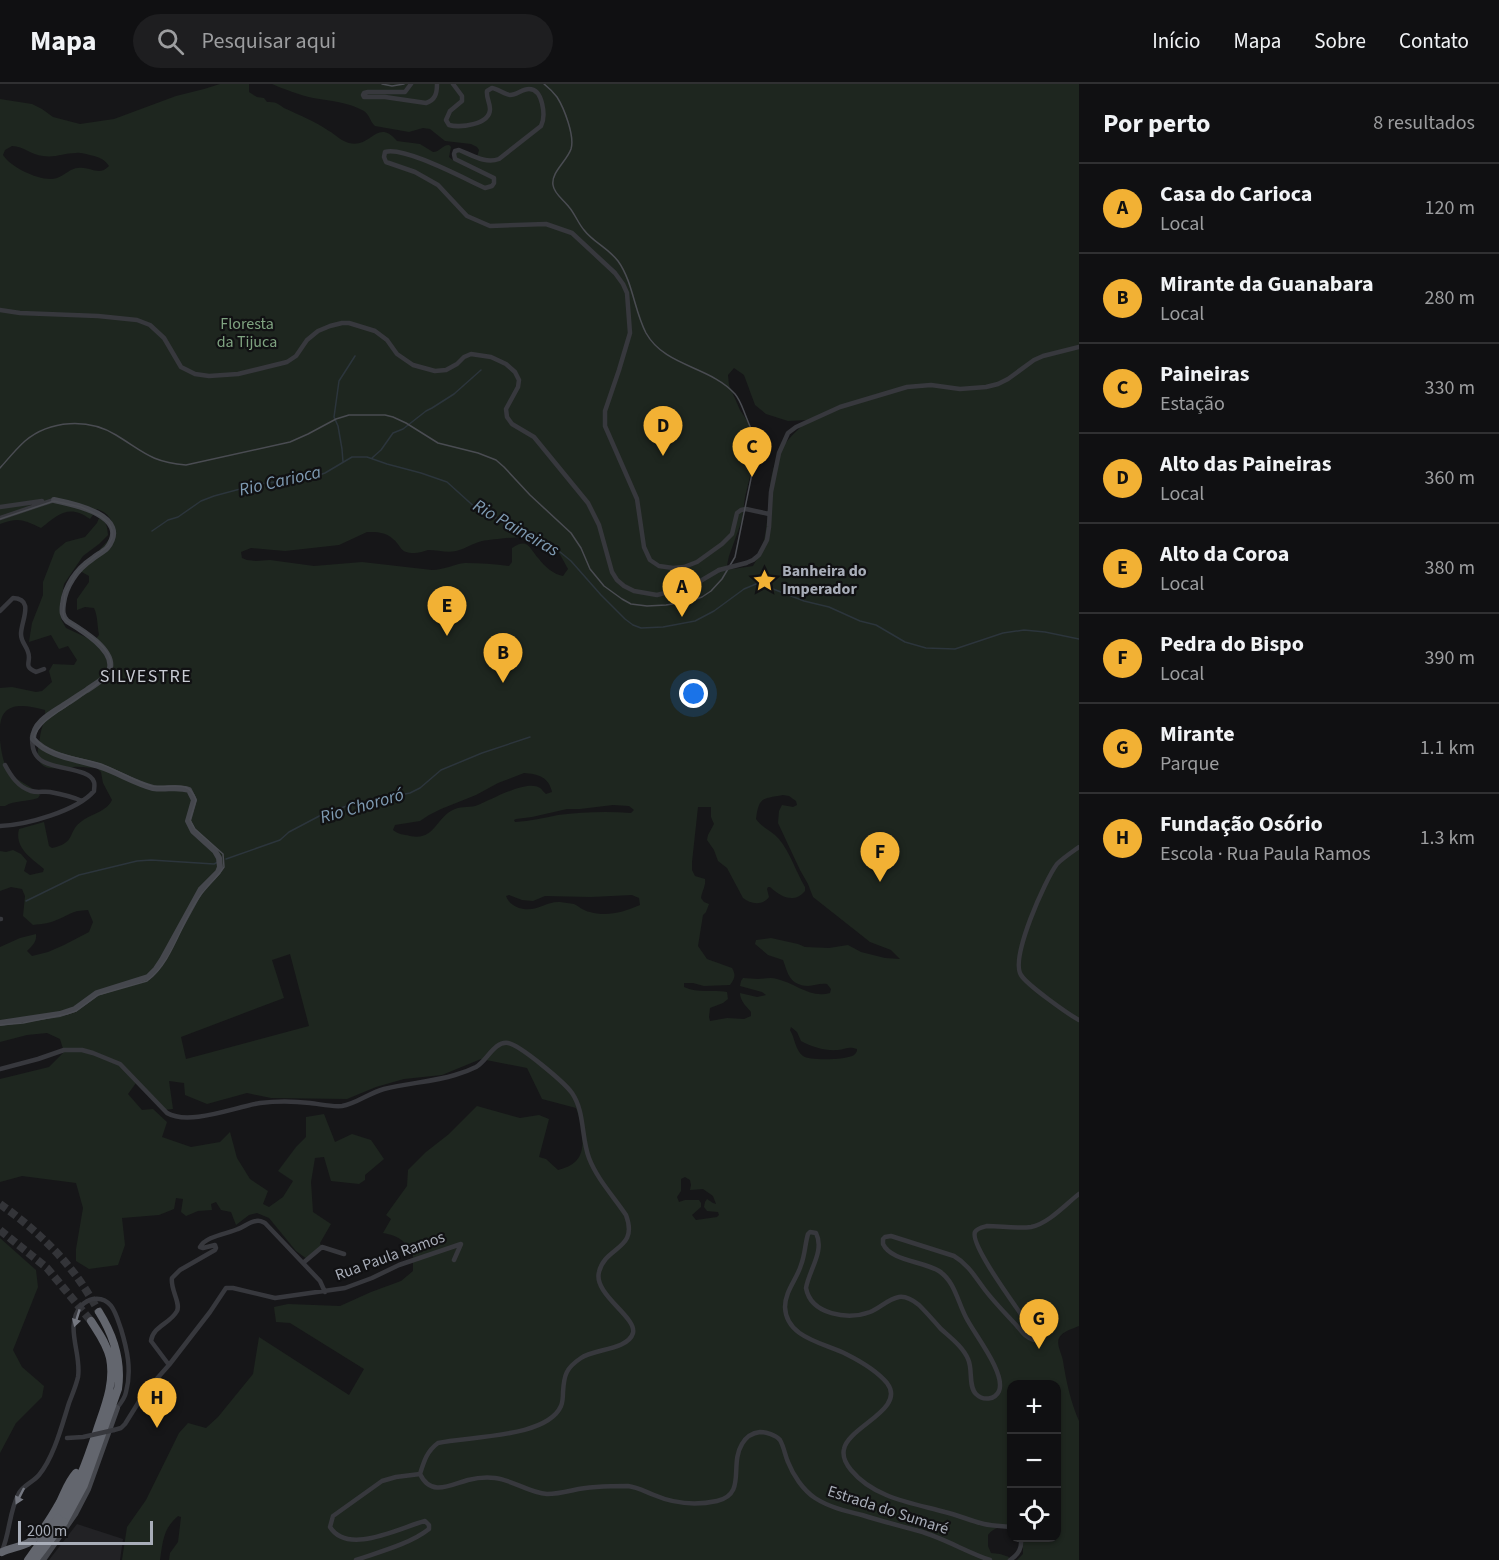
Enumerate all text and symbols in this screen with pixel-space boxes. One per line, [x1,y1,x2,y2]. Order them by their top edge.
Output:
search box [133,14,553,68]
text: Mapa [30,21,97,61]
icon: search [154,25,187,58]
text: Pesquisar aqui [202,25,336,57]
text: Início [1152,26,1200,56]
text: Mapa [1233,26,1281,56]
text: Sobre [1314,26,1366,56]
text: Contato [1399,26,1469,56]
text: Por perto [1103,105,1211,142]
text: 8 resultados [1373,109,1475,137]
text: Casa do Carioca [1160,178,1312,210]
text: A [1117,194,1128,222]
text: 120 m [1425,194,1475,222]
text: Local [1160,210,1204,238]
text: Mirante da Guanabara [1160,268,1374,300]
text: B [1116,284,1129,312]
text: 280 m [1425,284,1475,312]
text: Local [1160,300,1204,328]
park label: Floresta da Tijuca [217,313,277,353]
text: Paineiras [1160,358,1250,390]
text: C [1117,374,1128,402]
text: 330 m [1425,374,1475,402]
text: Estação [1160,390,1225,418]
pin: D [644,406,682,456]
pin: C [732,428,771,477]
text: Alto das Paineiras [1160,448,1331,480]
water label: Rio Carioca [236,459,324,503]
text: D [1116,464,1129,492]
text: 360 m [1425,464,1475,492]
text: Local [1160,480,1204,508]
water label: Rio Paineiras [468,493,564,563]
text: Alto da Coroa [1160,538,1289,570]
text: E [1117,554,1128,582]
text: 380 m [1425,554,1475,582]
place label: Banheira do Imperador [782,560,867,600]
place icon: Banheira do Imperador [751,567,777,593]
pin: A [662,568,702,617]
text: Local [1160,570,1204,598]
pin: E [428,586,466,636]
text: Pedra do Bispo [1160,628,1304,660]
pin: B [484,634,522,683]
text: F [1117,644,1128,672]
text: 390 m [1425,644,1475,672]
text: Local [1160,660,1204,688]
district label: SILVESTRE [100,664,192,689]
your location [679,679,708,708]
text: Mirante [1160,718,1235,750]
text: G [1116,734,1129,762]
text: 1.1 km [1420,734,1475,762]
text: Parque [1160,750,1219,778]
water label: Rio Chororó [317,782,407,830]
text: Fundação Osório [1160,808,1323,840]
text: H [1116,824,1129,852]
text: 1.3 km [1420,824,1475,852]
pin: F [860,832,900,882]
text: Escola · Rua Paula Ramos [1160,840,1371,868]
street label: Rua Paula Ramos [332,1226,448,1286]
pin: G [1020,1300,1058,1349]
one-way arrow [71,1309,81,1327]
pin: H [138,1378,176,1428]
map controls [1007,1380,1061,1542]
button: + [1007,1380,1061,1434]
button: − [1007,1434,1061,1488]
street label: Estrada do Sumaré [825,1480,951,1540]
one-way arrow [15,1487,25,1505]
button: locate [1007,1488,1061,1542]
scale bar [18,1518,153,1546]
text: 200 m [27,1520,67,1542]

